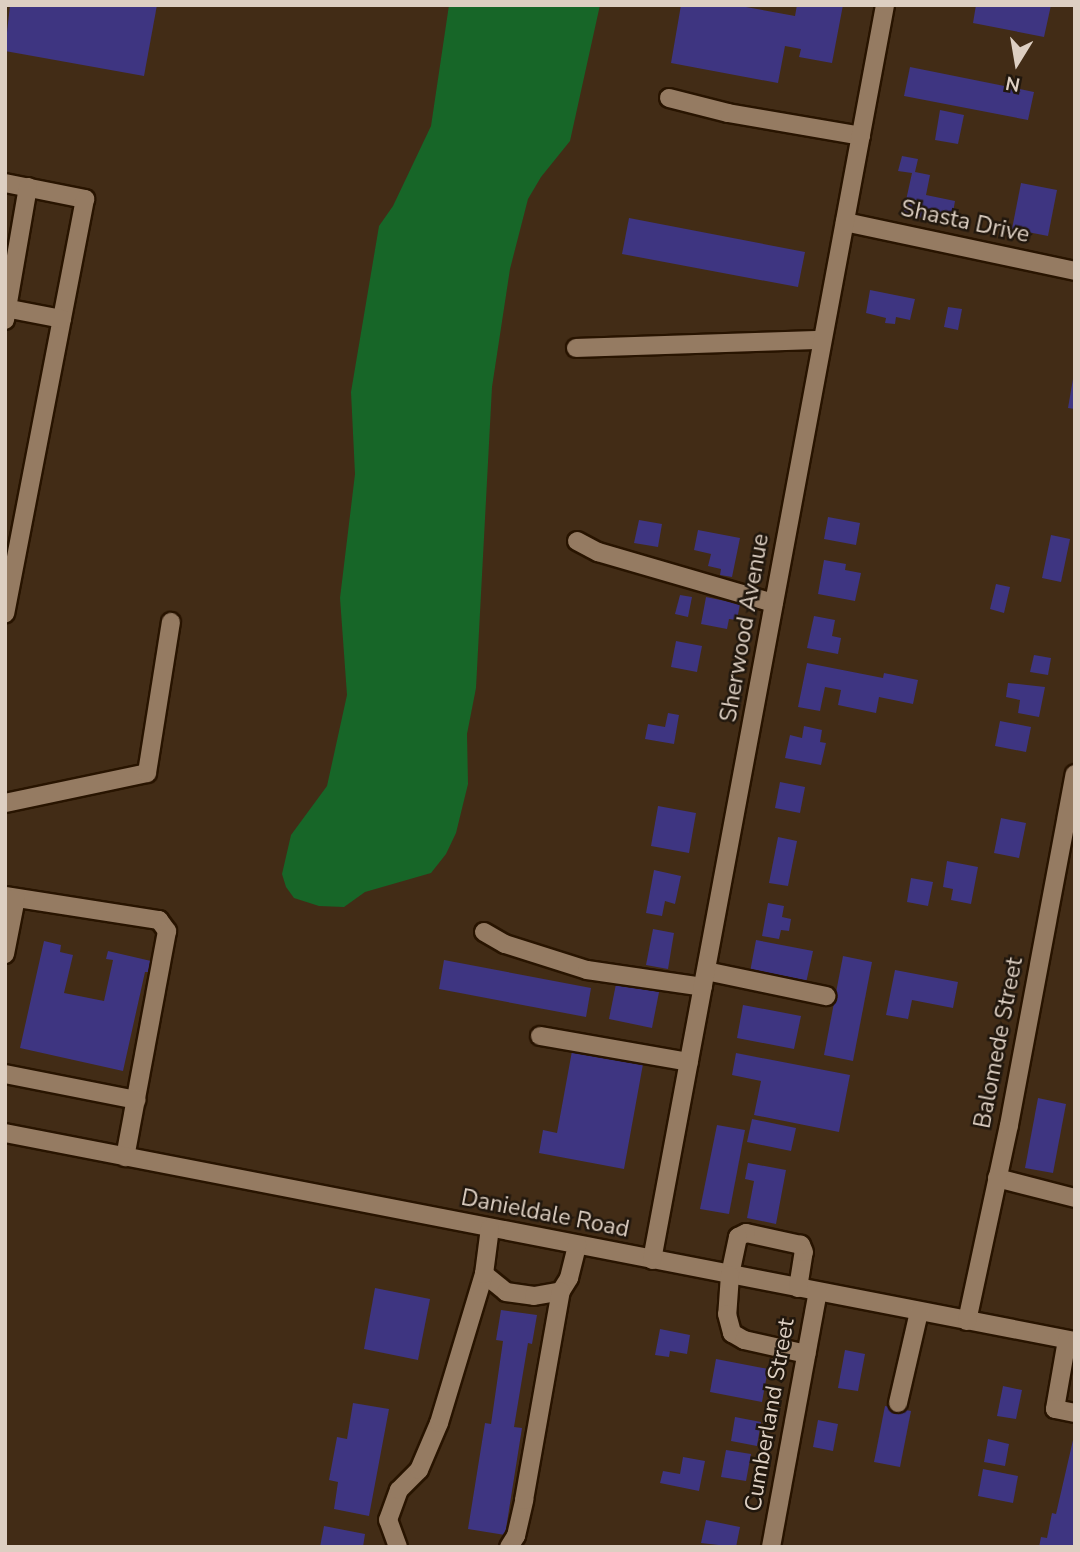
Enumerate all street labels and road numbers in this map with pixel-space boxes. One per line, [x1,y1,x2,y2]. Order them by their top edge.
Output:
street label: Shasta Drive [898,195,1032,249]
street label: Sherwood Avenue [715,532,775,724]
street label: Balomede Street [969,955,1029,1131]
street label: Danieldale Road [459,1184,631,1244]
street label: Cumberland Street [739,1316,801,1514]

